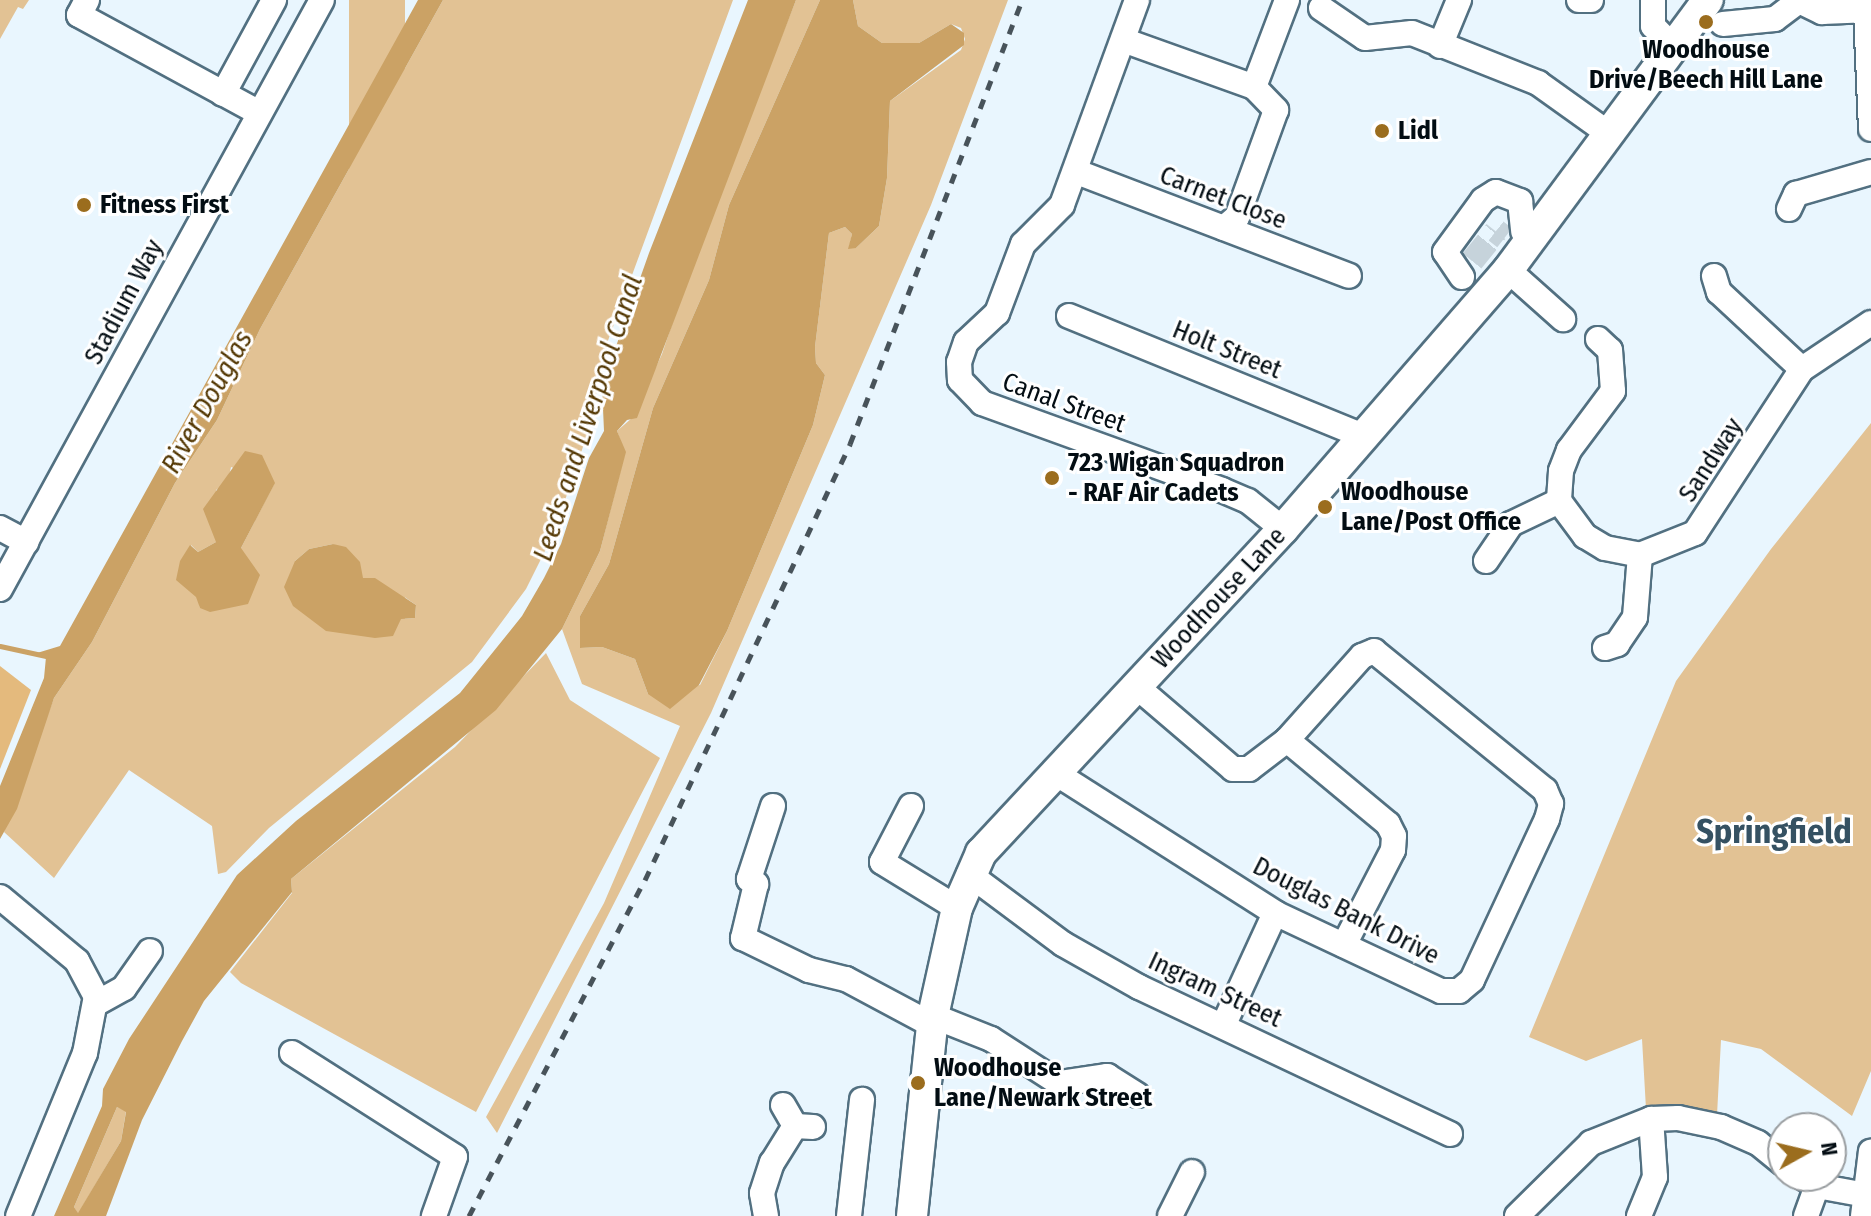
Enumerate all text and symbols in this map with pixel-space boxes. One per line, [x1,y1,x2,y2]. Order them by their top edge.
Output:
marker: Woodhouse Drive/Beech Hill Lane [1697,13,1715,31]
place label: Woodhouse Drive/Beech Hill Lane [1589,34,1823,96]
place label: Lidl [1398,115,1438,147]
marker: Lidl [1373,122,1391,140]
street label: Carnet Close [1155,160,1291,236]
place label: Fitness First [100,189,229,221]
marker: Fitness First [75,196,93,214]
street label: Stadium Way [78,234,170,370]
water label: Leeds and Liverpool Canal [526,271,650,565]
street label: Holt Street [1168,314,1286,386]
water label: River Douglas [154,325,260,479]
street label: Canal Street [998,366,1130,440]
street label: Sandway [1672,412,1750,508]
place label: 723 Wigan Squadron - RAF Air Cadets [1068,447,1284,508]
marker: 723 Wigan Squadron - RAF Air Cadets [1043,469,1061,487]
place label: Woodhouse Lane/Post Office [1341,476,1521,538]
marker: Woodhouse Lane/Post Office [1316,498,1334,516]
street label: Woodhouse Lane [1145,521,1293,675]
district label: Springfield [1696,812,1852,852]
street label: Douglas Bank Drive [1248,851,1444,971]
street label: Ingram Street [1143,945,1287,1035]
place label: Woodhouse Lane/Newark Street [934,1052,1152,1114]
marker: Woodhouse Lane/Newark Street [909,1074,927,1092]
north arrow [1767,1112,1847,1192]
text: N [1815,1140,1844,1157]

